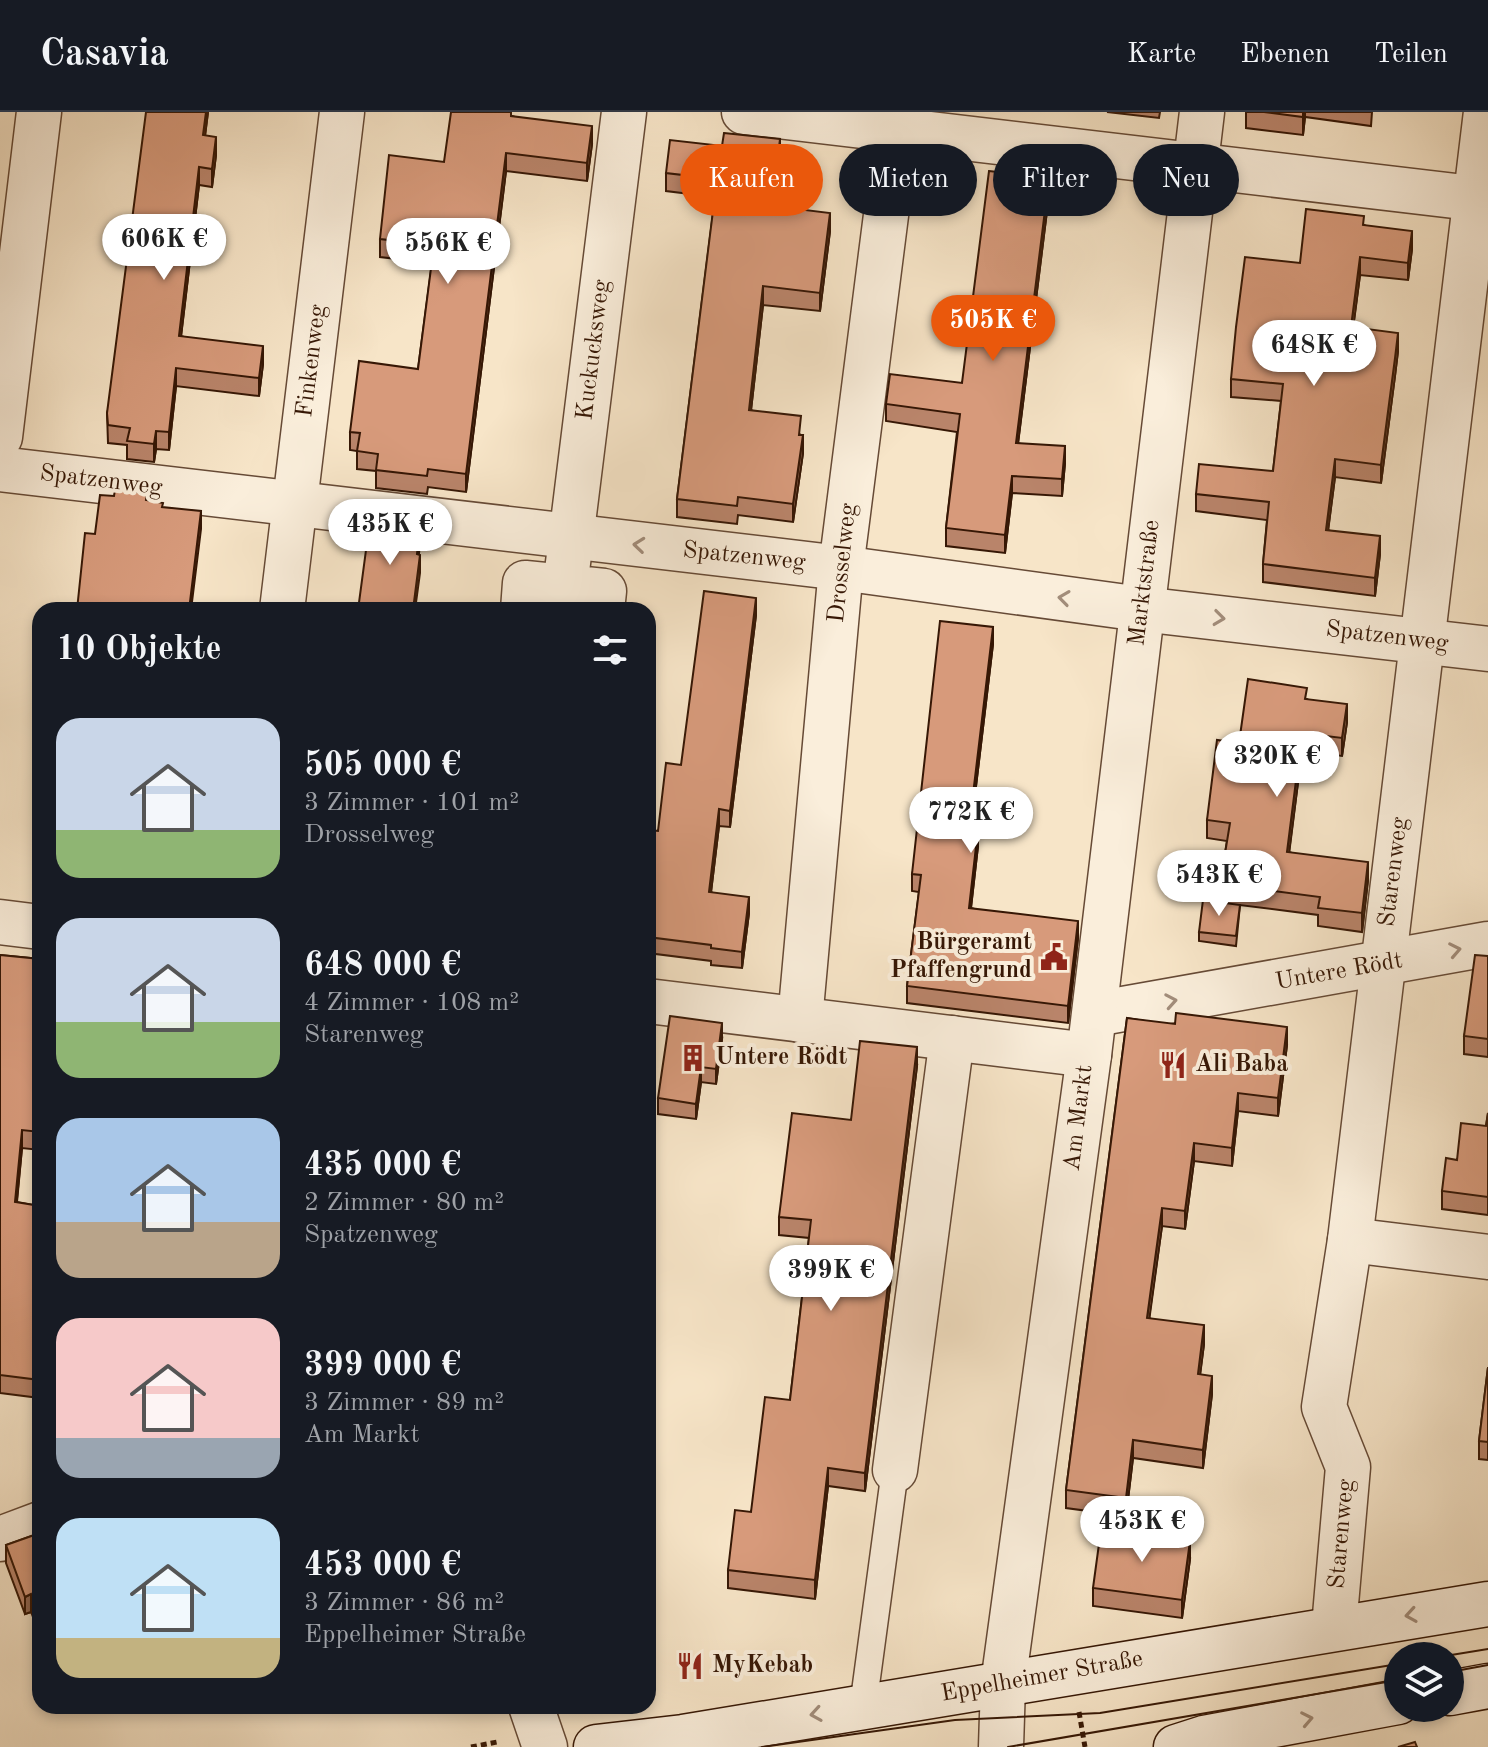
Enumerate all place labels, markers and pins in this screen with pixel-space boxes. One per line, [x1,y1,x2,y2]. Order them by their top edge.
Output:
pin: 606K € [99,214,229,282]
pin: 556K € [383,218,513,286]
pin: 505K € [928,295,1058,363]
pin: 648K € [1249,320,1379,388]
pin: 435K € [325,499,455,567]
pin: 320K € [1212,731,1342,799]
pin: 772K € [906,787,1036,855]
pin: 543K € [1154,850,1284,918]
place label: Bürgeramt Pfaffengrund [890,931,1032,983]
public building icon: Bürgeramt Pfaffengrund [1039,942,1069,972]
building icon: Untere Rödt [678,1043,708,1073]
place label: Untere Rödt [715,1046,847,1070]
restaurant icon: Ali Baba [1158,1050,1188,1080]
place label: Ali Baba [1195,1053,1288,1077]
pin: 399K € [766,1245,896,1313]
pin: 453K € [1077,1496,1207,1564]
restaurant icon: MyKebab [675,1651,705,1681]
place label: MyKebab [712,1654,813,1678]

